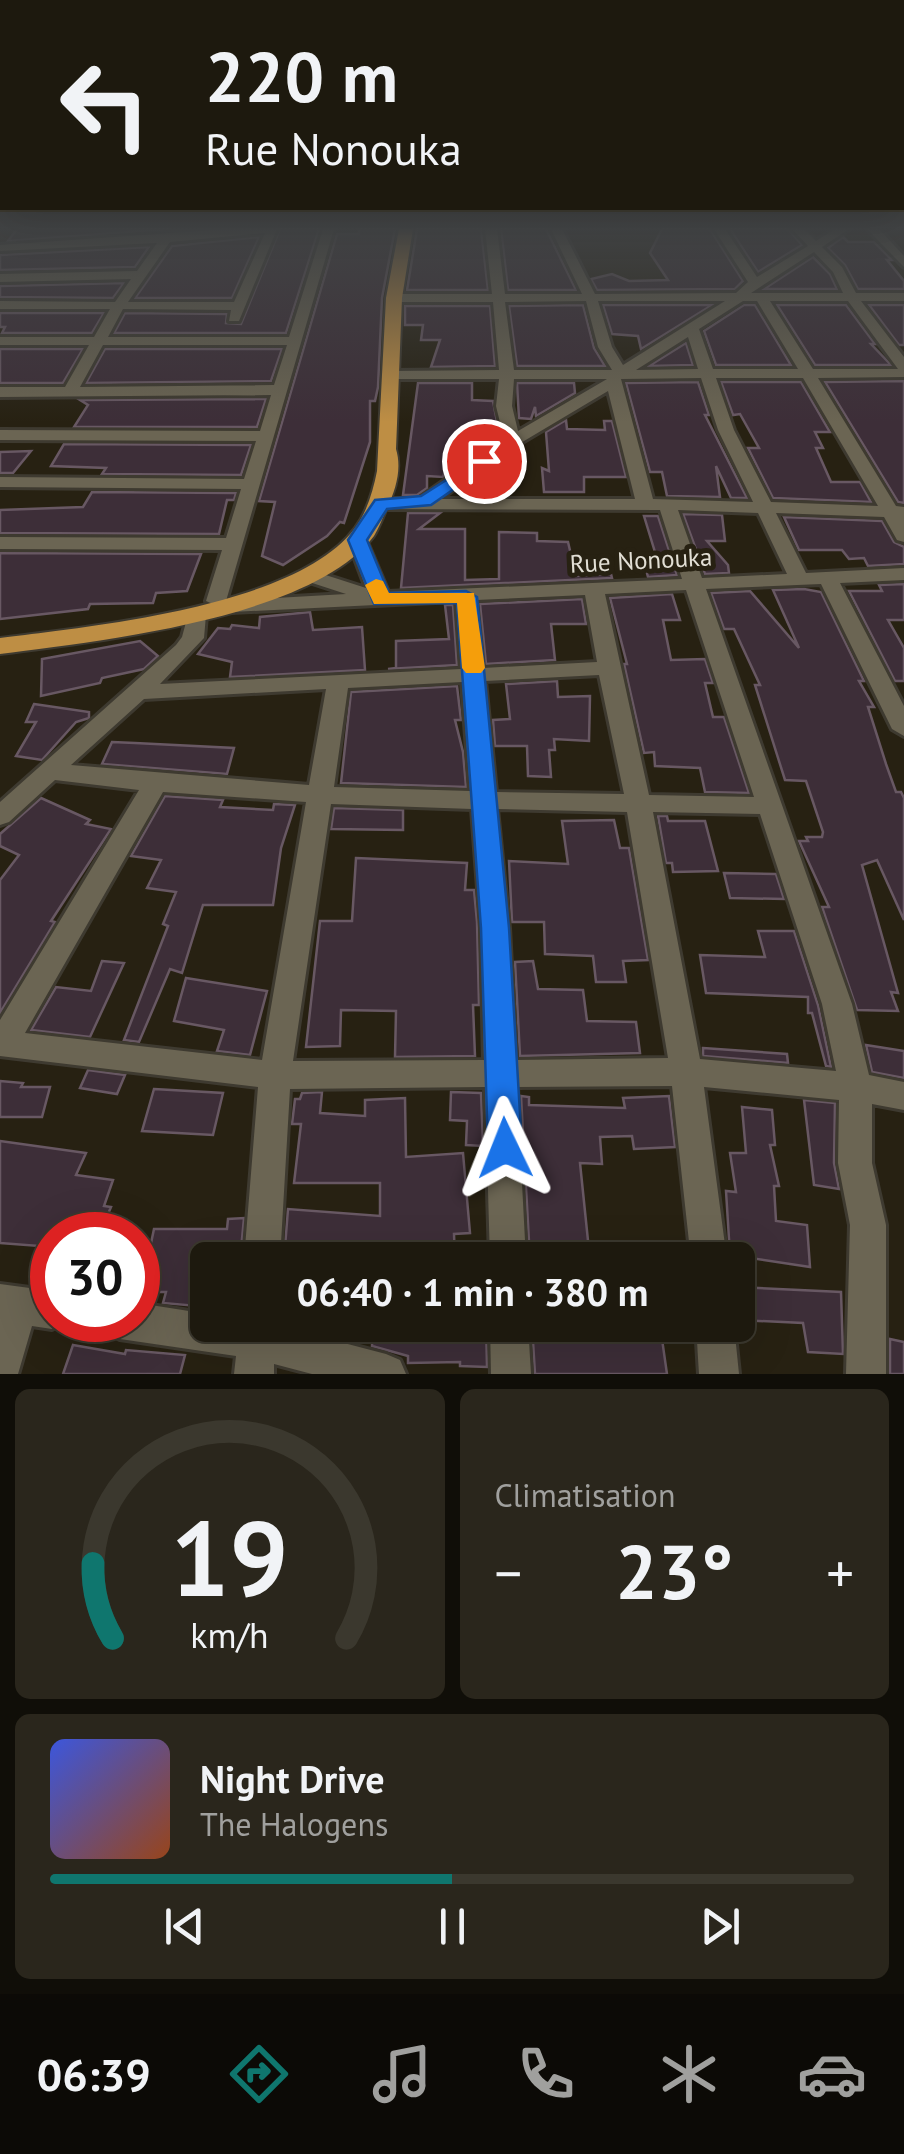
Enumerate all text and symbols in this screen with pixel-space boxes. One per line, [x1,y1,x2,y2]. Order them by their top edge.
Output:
text: 220 m [205,31,398,121]
icon: left [40,40,170,170]
text: Rue Nonouka [205,119,462,177]
pin [442,419,527,504]
icon: arrive [457,434,512,489]
street label: Rue Nonouka [569,540,713,580]
position arrow [453,1096,557,1200]
speed limit sign: 30 [30,1212,160,1342]
text: 06:40 · 1 min · 380 m [297,1267,648,1316]
text: Climatisation [495,1474,675,1516]
text: 19 [171,1490,289,1625]
text: 23° [615,1523,733,1620]
text: − [495,1537,522,1608]
text: + [826,1537,854,1608]
text: km/h [191,1612,269,1658]
text: Night Drive [200,1754,384,1803]
text: The Halogens [200,1803,388,1845]
icon: previous [157,1899,212,1954]
icon: pause [425,1899,480,1954]
icon: next [693,1899,748,1954]
icon: directions [224,2039,294,2109]
icon: music [367,2039,437,2109]
icon: phone [511,2039,581,2109]
icon: climate [654,2039,724,2109]
icon: car [797,2039,867,2109]
text: 06:39 [37,2045,151,2103]

